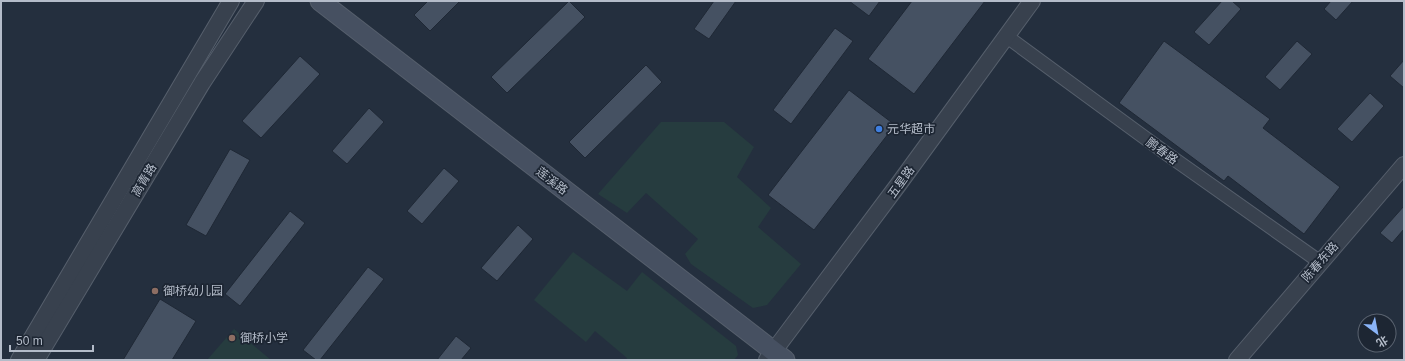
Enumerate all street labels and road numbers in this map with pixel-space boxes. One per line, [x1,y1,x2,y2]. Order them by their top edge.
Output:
street label: 鹏春路 [1143,135,1181,167]
street label: 高青路 [129,161,159,199]
street label: 五星路 [885,163,917,201]
street label: 莲溪路 [534,164,570,198]
street label: 陈春东路 [1299,239,1341,285]

